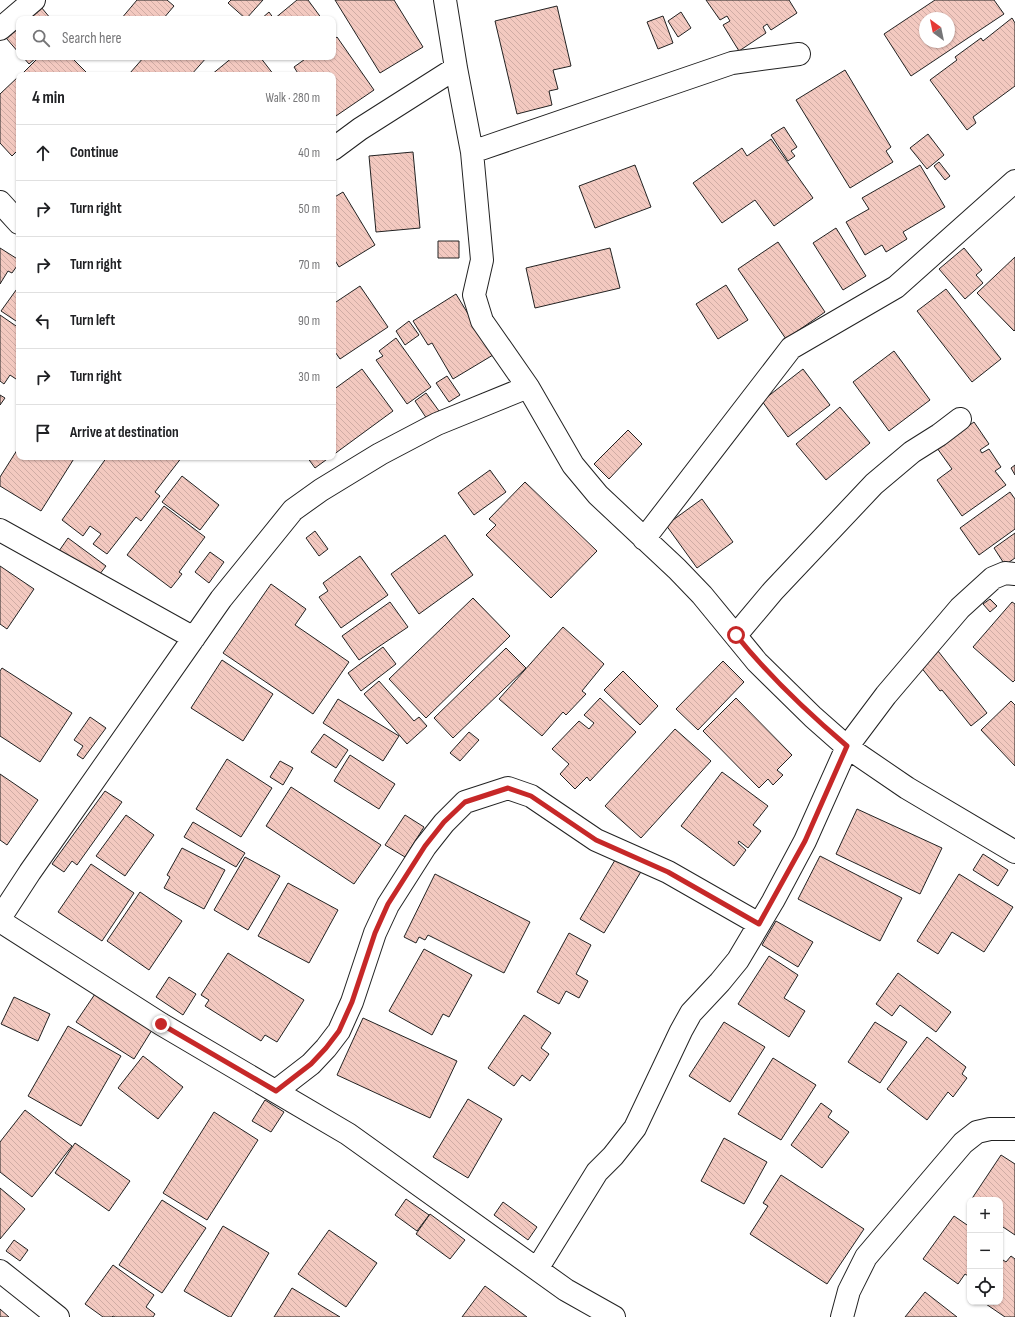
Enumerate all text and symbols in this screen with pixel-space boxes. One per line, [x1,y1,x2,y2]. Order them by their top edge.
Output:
north arrow [919,12,955,48]
search box [16,16,336,60]
icon: search [30,27,52,49]
text: Search here [62,29,122,48]
text: 4 min [32,88,65,108]
text: Walk · 280 m [266,90,320,106]
icon: ahead [32,142,54,164]
text: Continue [70,143,119,162]
text: 40 m [298,145,320,161]
icon: right [32,198,54,220]
text: Turn right [70,199,122,218]
text: 50 m [299,201,320,217]
icon: right [32,254,54,276]
text: Turn right [70,255,122,274]
text: 70 m [299,257,320,273]
icon: left [32,310,54,332]
text: Turn left [70,311,115,330]
text: 90 m [298,313,320,329]
icon: right [32,366,54,388]
text: Turn right [70,367,122,386]
text: 30 m [298,369,320,385]
icon: arrive [32,422,54,444]
text: Arrive at destination [70,423,179,442]
route start [727,626,745,644]
route end [152,1015,170,1033]
map controls [967,1197,1003,1305]
button: + [967,1197,1003,1233]
button: − [967,1233,1003,1269]
button: locate [967,1269,1003,1305]

